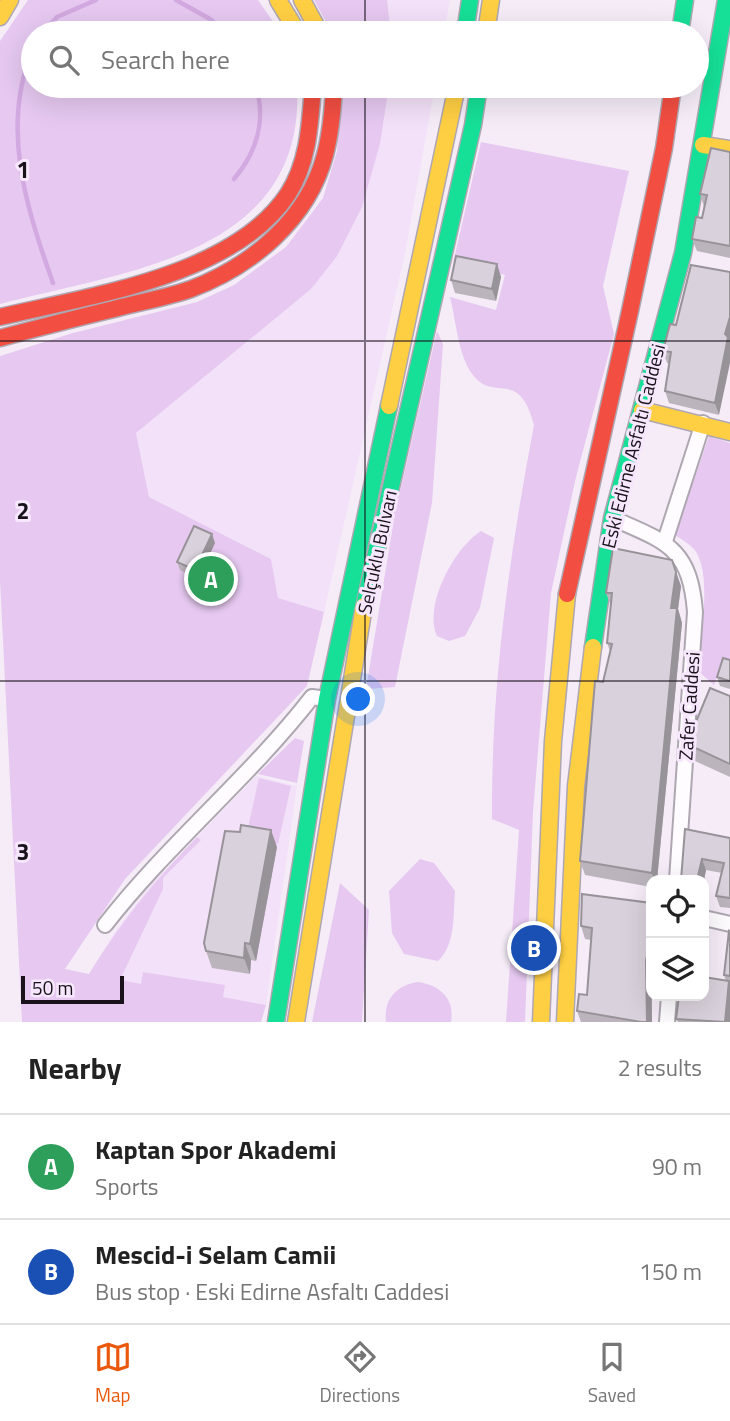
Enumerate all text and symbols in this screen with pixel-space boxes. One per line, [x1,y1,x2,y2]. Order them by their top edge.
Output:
search box [21,21,709,98]
text: Search here [101,40,230,79]
icon: search [45,41,83,79]
text: 1 [17,152,29,187]
street label: Eski Edirne Asfaltı Caddesi [593,341,672,551]
street label: Selçuklu Bulvarı [349,487,404,616]
text: 2 [17,493,29,528]
pin: A [188,553,234,605]
street label: Zafer Caddesi [670,651,707,761]
your location [341,682,375,716]
text: 3 [17,834,29,869]
map controls [646,875,709,1001]
button: locate [646,875,709,938]
pin: B [511,922,557,974]
button: layers [646,938,709,1001]
scale bar [21,973,124,1005]
text: 50 m [32,973,73,1002]
text: Nearby [28,1045,121,1091]
text: 2 results [618,1050,702,1085]
text: Kaptan Spor Akademi [95,1130,336,1169]
text: A [44,1149,58,1184]
text: 90 m [652,1149,702,1184]
text: Sports [95,1169,158,1204]
text: Mescid-i Selam Camii [95,1235,336,1274]
text: B [44,1254,58,1289]
text: 150 m [639,1254,702,1289]
text: Bus stop · Eski Edirne Asfaltı Caddesi [95,1274,449,1309]
tab: Map [94,1338,132,1409]
tab: Directions [320,1338,400,1409]
tab: Saved [588,1338,636,1409]

